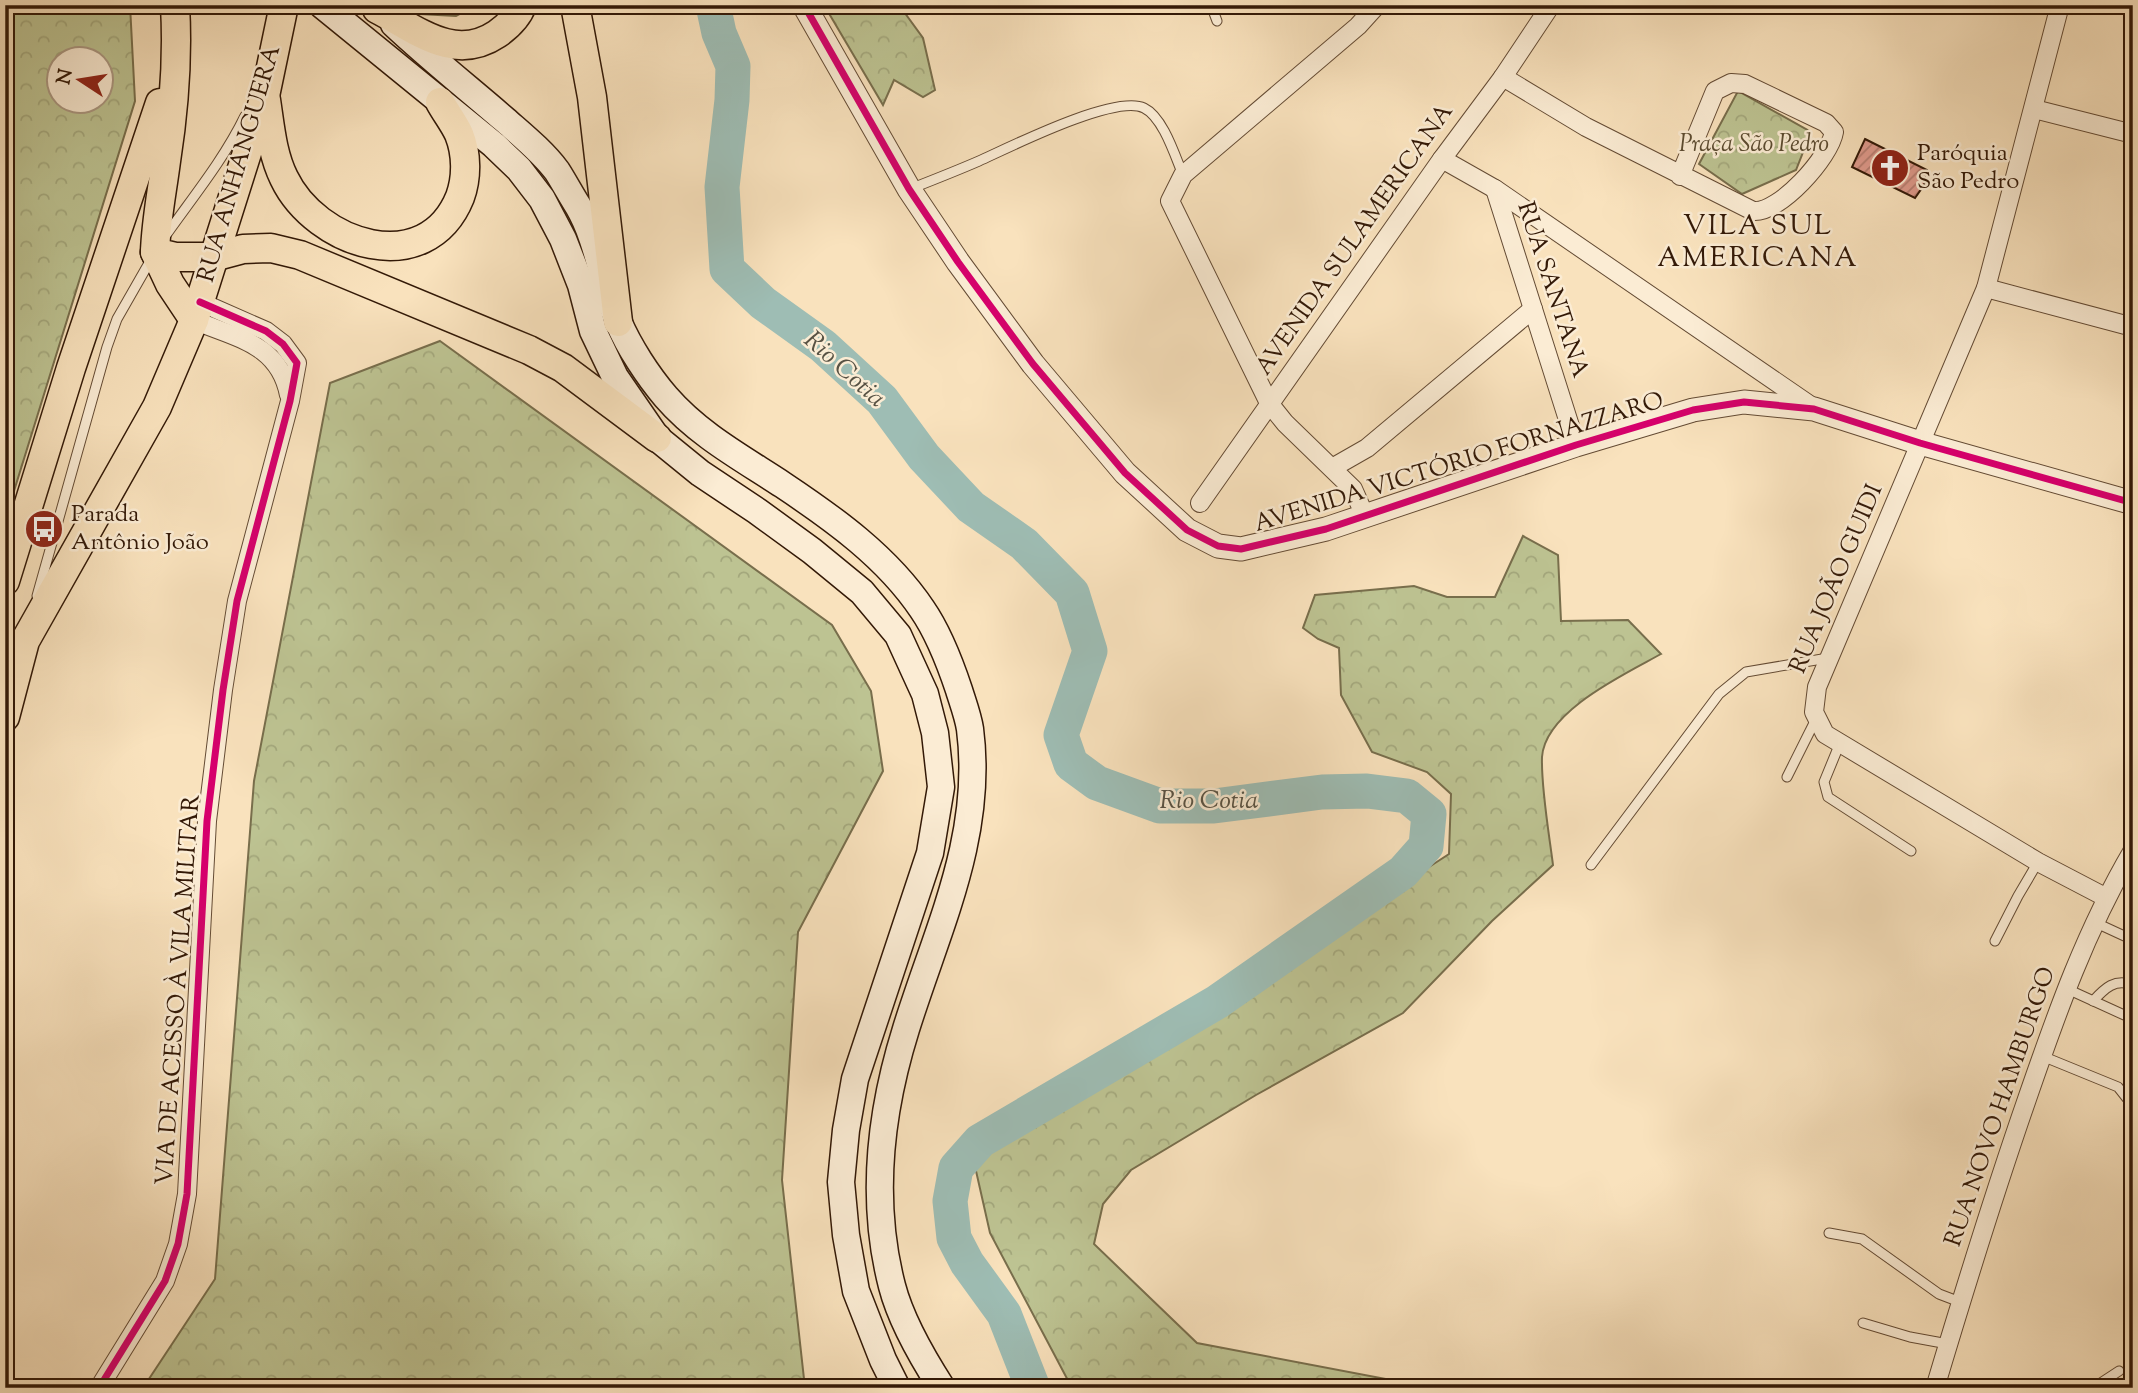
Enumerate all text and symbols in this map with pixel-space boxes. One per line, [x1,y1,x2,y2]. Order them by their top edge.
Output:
street label: RUA ANHANGUERA [190,41,290,287]
north arrow [46,46,116,116]
text: N [51,67,81,87]
street label: AVENIDA SULAMERICANA [1248,97,1462,383]
park label: Praça São Pedro [1679,128,1829,162]
place label: Paróquia São Pedro [1917,137,2019,199]
church icon: Paróquia São Pedro [1869,147,1911,189]
street label: RUA SANTANA [1507,198,1597,383]
district label: VILA SUL AMERICANA [1657,207,1859,279]
water label: Rio Cotia [795,323,893,417]
street label: AVENIDA VICTÓRIO FORNAZZARO [1250,384,1668,542]
street label: RUA JOÃO GUIDI [1782,479,1892,679]
place label: Parada Antônio João [71,498,209,560]
bus stop icon: Parada Antônio João [23,508,65,550]
water label: Rio Cotia [1159,783,1259,820]
street label: VIA DE ACESSO À VILA MILITAR [148,793,210,1186]
street label: RUA NOVO HAMBURGO [1937,963,2065,1251]

